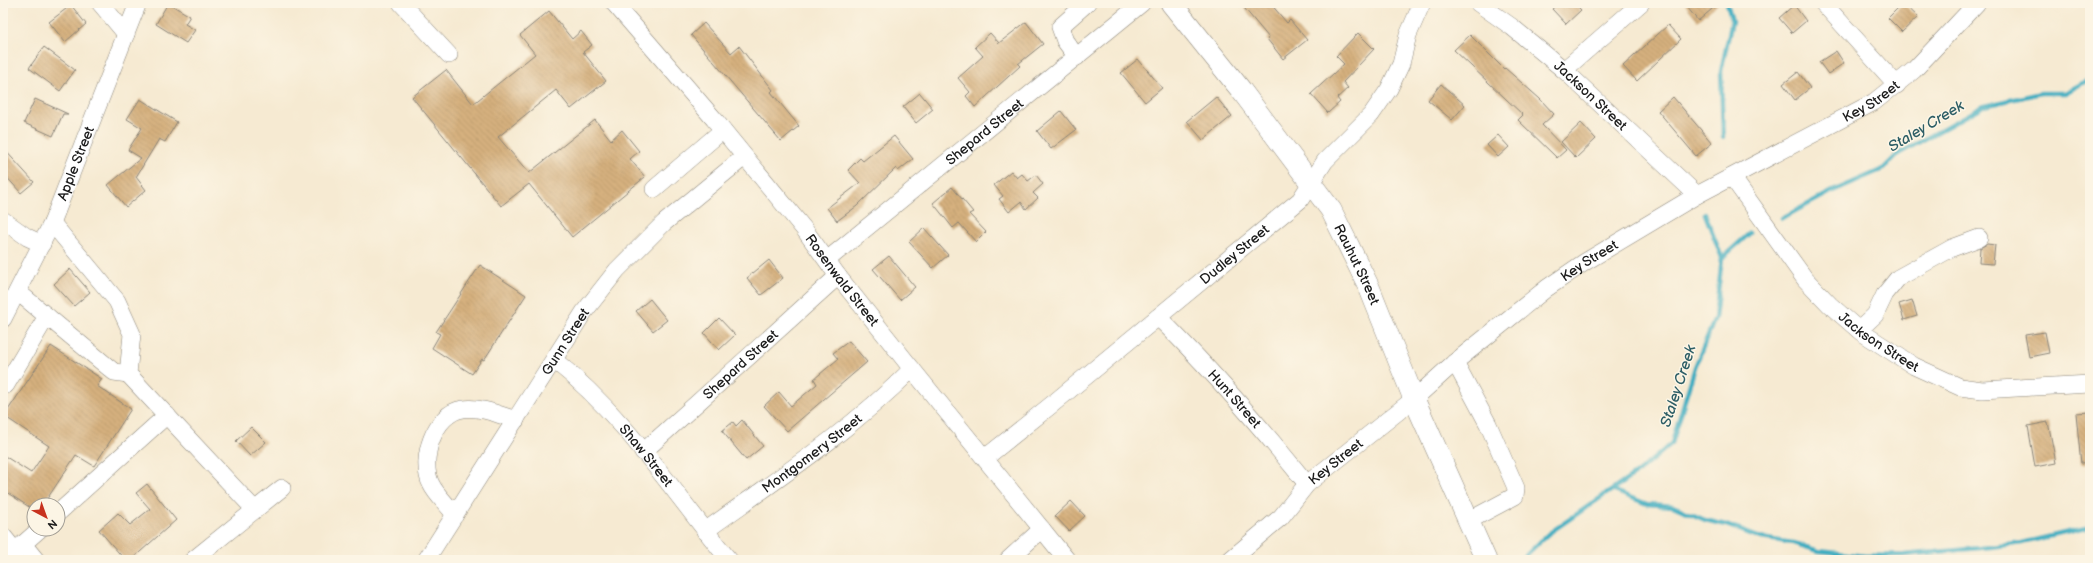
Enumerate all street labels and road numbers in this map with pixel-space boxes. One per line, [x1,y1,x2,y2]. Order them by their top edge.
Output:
street label: Jackson Street [1550,57,1631,135]
street label: Key Street [1840,77,1904,126]
street label: Shepard Street [942,95,1027,169]
street label: Apple Street [54,123,98,203]
street label: Dudley Street [1196,221,1273,288]
street label: Rauhut Street [1330,221,1383,308]
street label: Rosenwald Street [801,231,883,330]
street label: Key Street [1557,236,1622,285]
street label: Gunn Street [538,304,593,379]
street label: Jackson Street [1835,308,1922,376]
street label: Shepard Street [699,326,782,403]
street label: Hunt Street [1204,366,1265,432]
street label: Montgomery Street [759,410,866,497]
street label: Shaw Street [616,421,677,491]
street label: Key Street [1305,435,1367,489]

